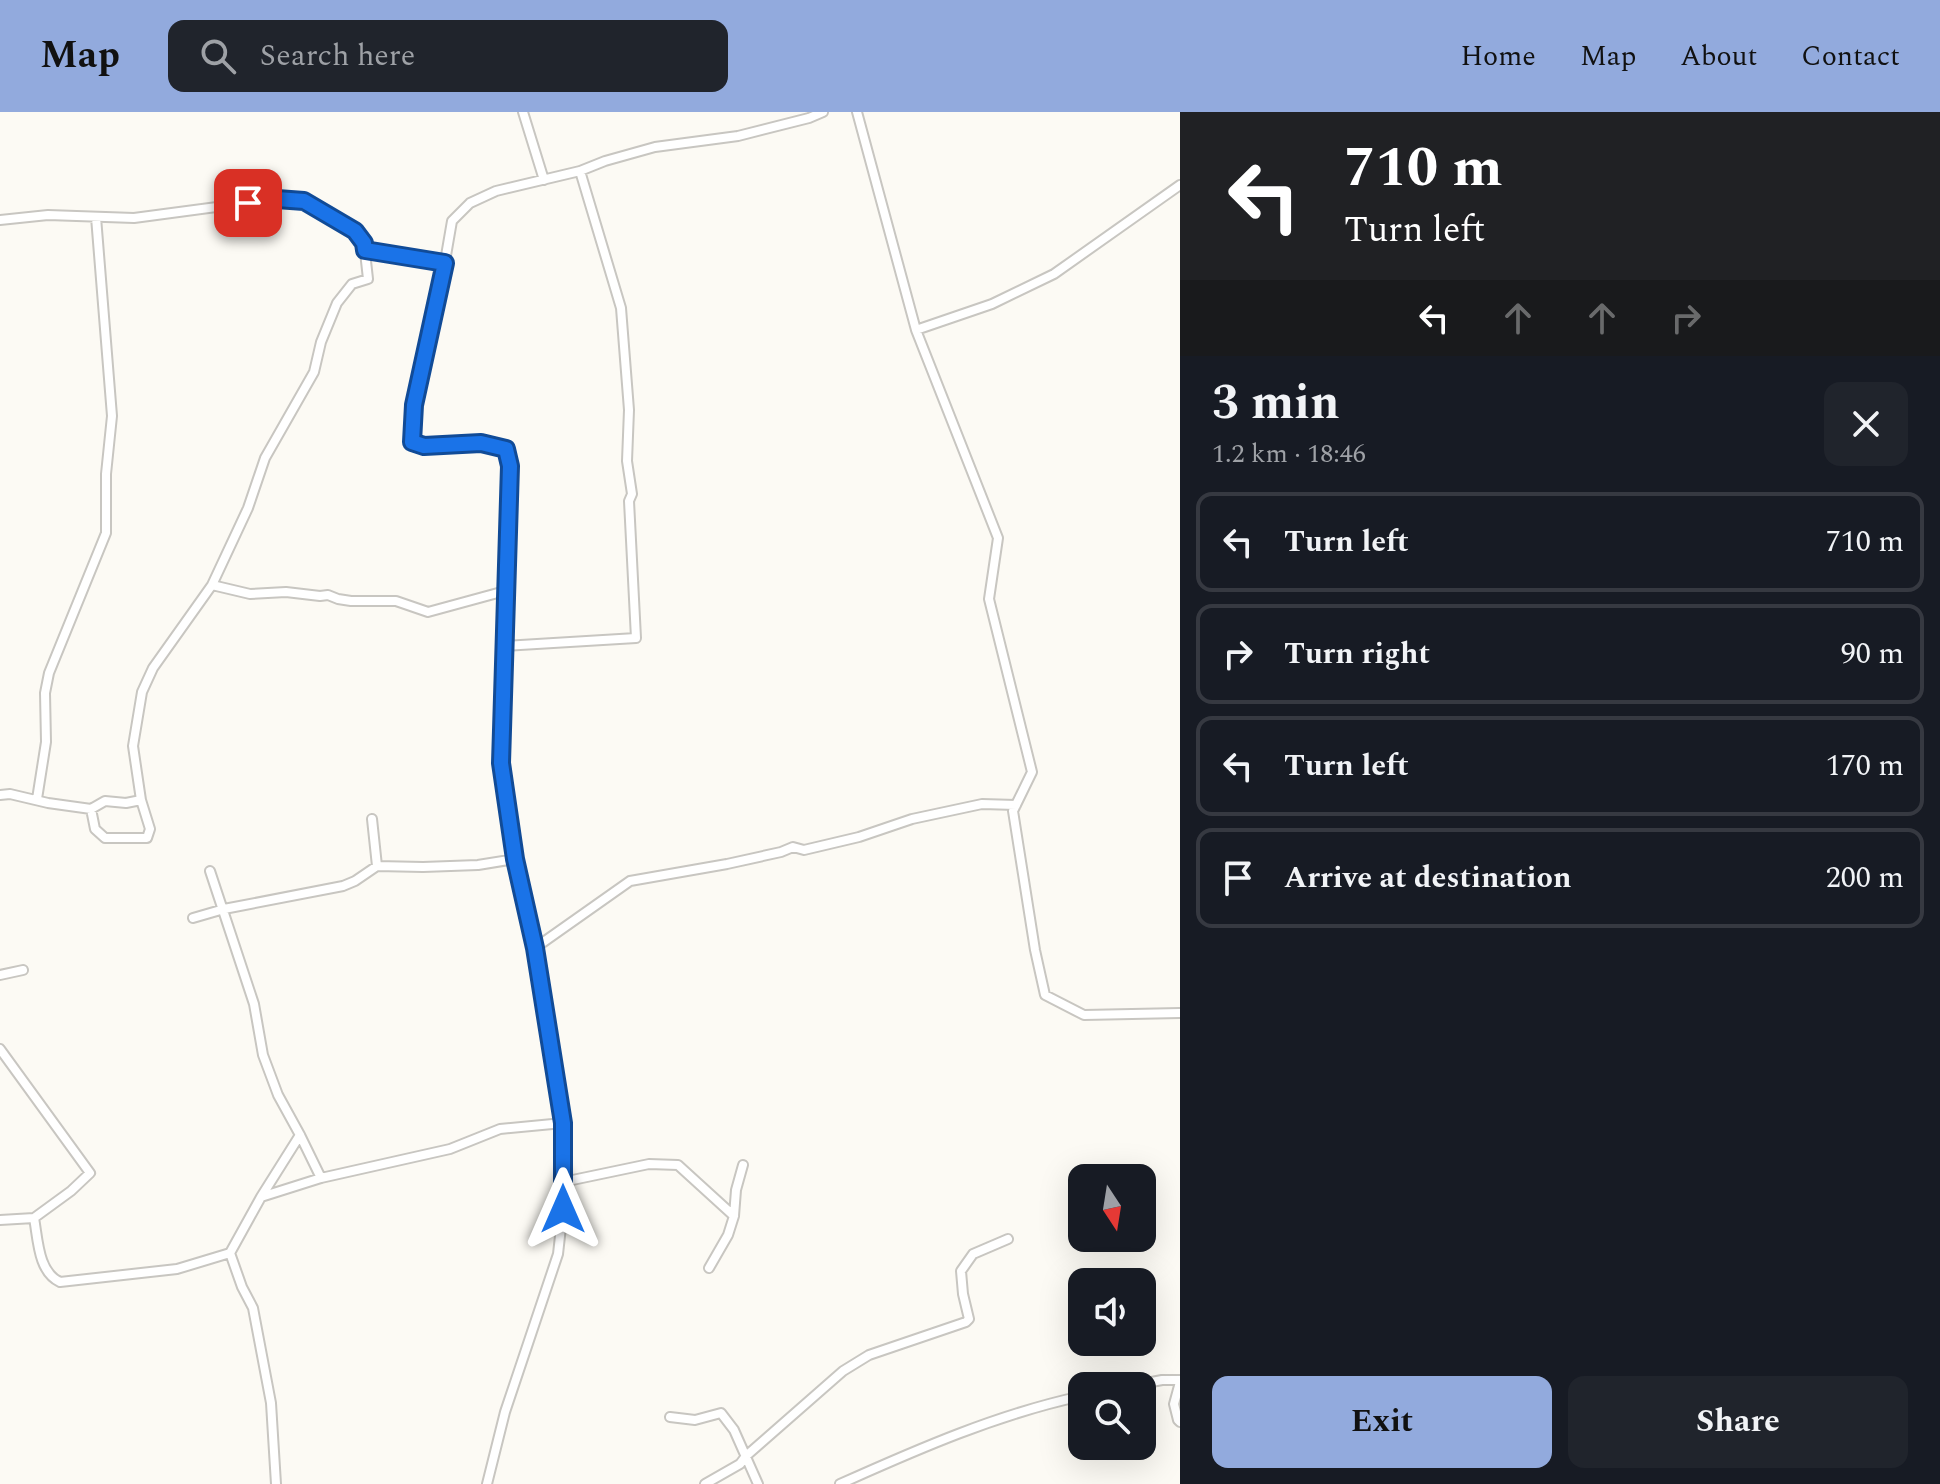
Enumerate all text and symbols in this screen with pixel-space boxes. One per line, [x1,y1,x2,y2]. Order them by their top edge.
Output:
search box [168,20,728,92]
text: Map [40,27,120,85]
text: Search here [260,33,415,79]
icon: search [196,34,240,78]
text: Home [1460,35,1536,78]
text: Map [1580,35,1636,78]
text: About [1680,35,1757,78]
text: Contact [1801,35,1900,78]
text: 710 m [1344,126,1503,211]
icon: left [1212,144,1316,248]
pin [214,169,282,237]
icon: arrive [226,181,270,225]
text: Turn left [1344,203,1485,258]
icon: left [1412,296,1456,340]
icon: ahead [1496,296,1540,340]
icon: ahead [1580,296,1624,340]
icon: right [1664,296,1708,340]
text: 3 min [1212,367,1340,440]
button: close [1824,382,1908,466]
text: 1.2 km · 18:46 [1212,434,1366,474]
text: Turn left [1284,519,1409,565]
text: 710 m [1826,519,1904,565]
icon: left [1216,520,1260,564]
text: Turn right [1284,631,1430,677]
text: 90 m [1841,631,1904,677]
icon: right [1216,632,1260,676]
text: Turn left [1284,743,1409,789]
text: 170 m [1826,743,1904,789]
icon: left [1216,744,1260,788]
text: Arrive at destination [1284,855,1571,901]
text: 200 m [1826,855,1904,901]
icon: arrive [1216,856,1260,900]
north arrow [1068,1164,1156,1252]
map controls [1068,1164,1156,1460]
position arrow [521,1167,605,1251]
button: sound [1068,1268,1156,1356]
button: search [1068,1372,1156,1460]
button: Exit [1212,1376,1552,1468]
button: Share [1568,1376,1908,1468]

